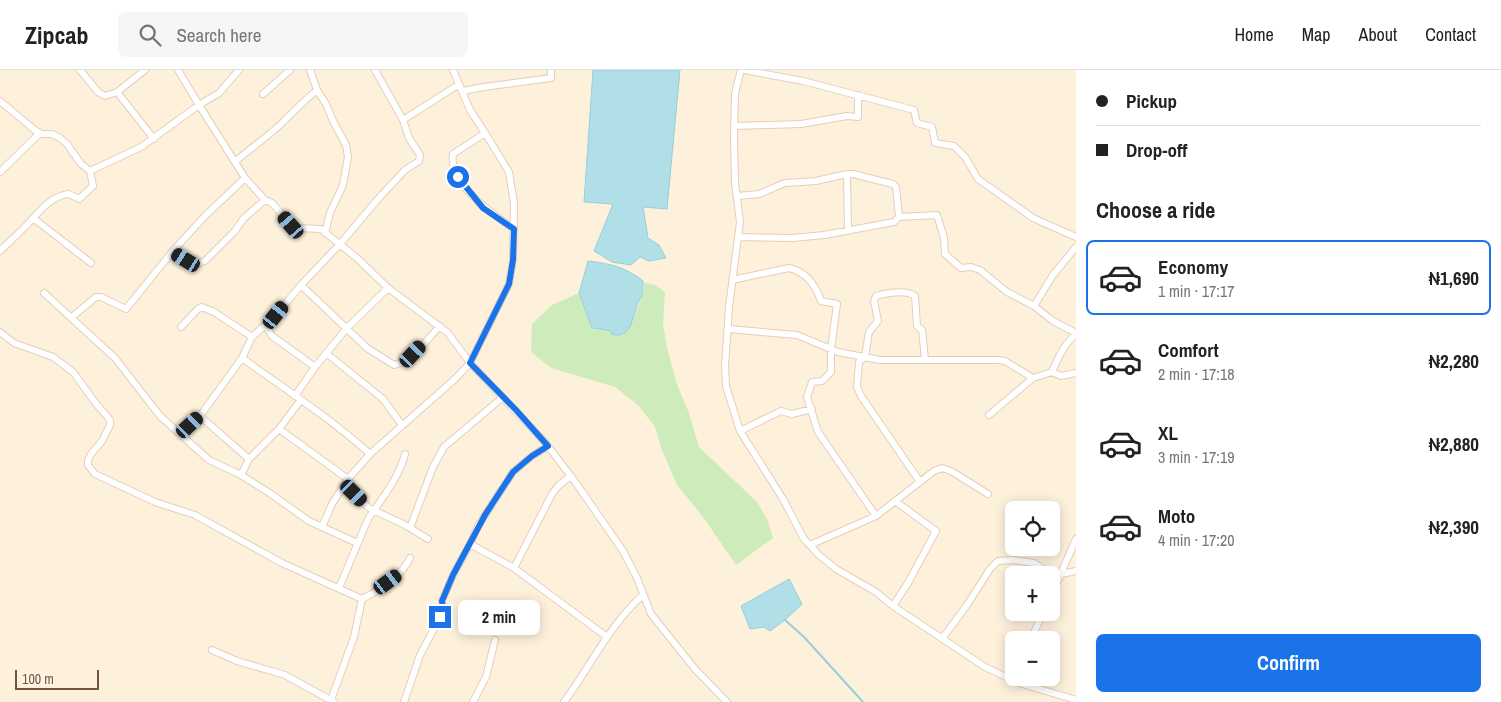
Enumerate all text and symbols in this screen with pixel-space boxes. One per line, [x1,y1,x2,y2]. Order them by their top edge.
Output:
search box [118,12,468,57]
text: Zipcab [25,19,88,51]
icon: search [136,21,164,49]
text: Search here [176,22,261,48]
text: Home [1234,22,1274,47]
text: Map [1302,22,1331,47]
text: About [1359,22,1397,47]
text: Contact [1425,22,1476,47]
text: Pickup [1126,88,1177,114]
text: Drop-off [1126,137,1187,163]
route start [447,166,469,188]
text: Choose a ride [1096,195,1215,225]
car [275,209,306,241]
car [169,246,202,274]
text: Economy [1158,254,1228,280]
icon: car [1098,255,1143,300]
text: ₦1,690 [1429,265,1479,291]
text: 1 min · 17:17 [1158,280,1235,302]
car [260,299,291,331]
text: Comfort [1158,337,1219,363]
car [397,338,428,370]
icon: car [1098,338,1143,383]
text: ₦2,280 [1429,348,1479,374]
text: 2 min · 17:18 [1158,363,1235,385]
car [173,409,206,441]
text: XL [1158,420,1178,446]
icon: car [1098,421,1143,466]
text: ₦2,880 [1429,431,1479,457]
text: 3 min · 17:19 [1158,446,1235,468]
car [338,477,369,509]
map controls [1005,501,1060,686]
button: locate [1005,501,1060,556]
text: Moto [1158,503,1195,529]
icon: car [1098,504,1143,549]
text: ₦2,390 [1429,514,1479,540]
text: 4 min · 17:20 [1158,529,1235,551]
button: + [1005,566,1060,621]
car [371,567,404,597]
callout: 2 min [458,600,540,634]
route end [429,606,451,628]
text: 2 min [482,606,516,628]
button: − [1005,631,1060,686]
button: Confirm [1096,634,1481,692]
scale bar [15,667,99,690]
text: 100 m [22,670,54,688]

